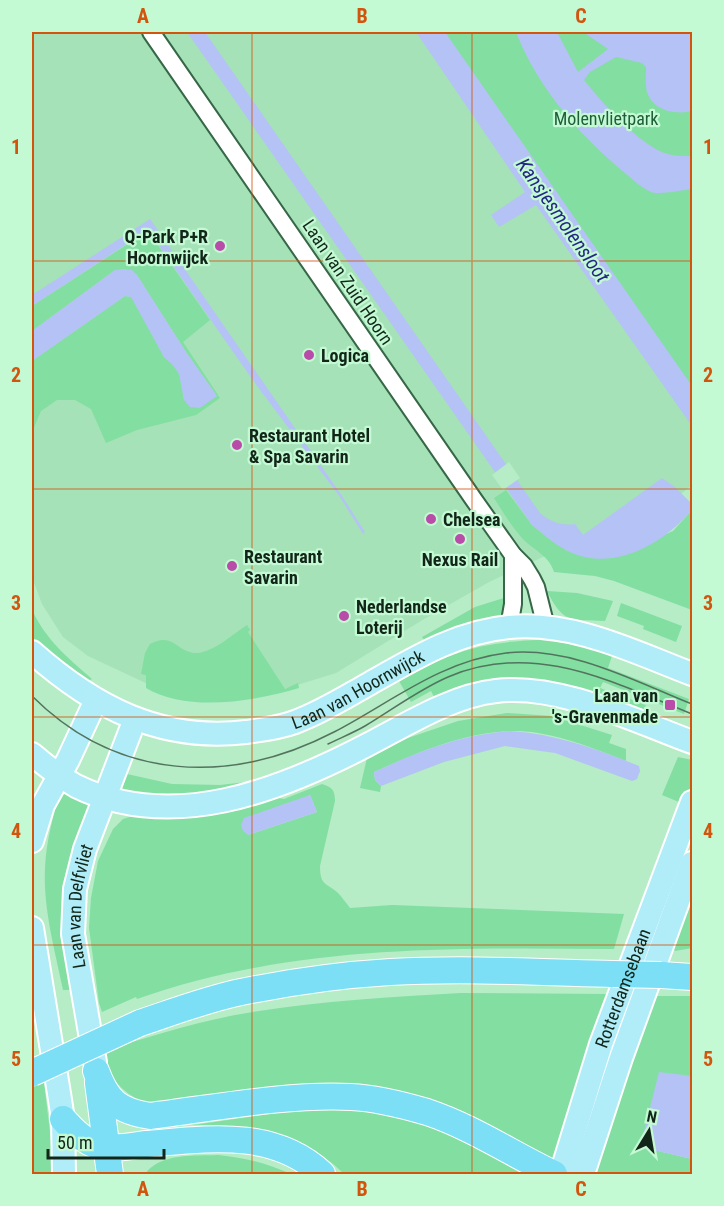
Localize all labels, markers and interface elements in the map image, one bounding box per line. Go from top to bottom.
text: A [137,4,149,28]
text: B [356,4,368,28]
text: C [575,4,587,28]
park label: Molenvlietpark [554,108,658,129]
text: 1 [11,135,21,159]
text: 1 [703,135,713,159]
water label: Kansjesmolensloot [511,153,615,287]
street label: Laan van Zuid Hoorn [298,215,398,349]
place label: Q-Park P+R Hoornwijck [125,226,208,268]
marker: Q-Park P+R Hoornwijck [213,239,227,253]
place label: Logica [321,345,369,366]
marker: Logica [302,348,316,362]
text: 2 [11,363,21,387]
text: 2 [703,363,713,387]
place label: Restaurant Hotel & Spa Savarin [249,425,370,467]
marker: Restaurant Hotel & Spa Savarin [230,438,244,452]
place label: Chelsea [443,509,501,530]
marker: Chelsea [424,512,438,526]
marker: Nexus Rail [453,532,467,546]
place label: Restaurant Savarin [244,546,323,588]
place label: Nexus Rail [422,549,498,570]
marker: Restaurant Savarin [225,559,239,573]
text: 3 [11,591,21,615]
text: 3 [703,591,713,615]
place label: Nederlandse Loterij [356,596,447,638]
marker: Nederlandse Loterij [337,609,351,623]
street label: Laan van Hoornwijck [289,645,427,733]
place label: Laan van 's-Gravenmade [552,685,658,727]
marker: Laan van 's-Gravenmade [663,698,677,712]
text: 4 [11,819,21,843]
text: 4 [703,819,713,843]
street label: Laan van Delfvliet [62,841,97,970]
street label: Rotterdamsebaan [590,925,654,1050]
text: 5 [11,1047,21,1071]
text: 5 [703,1047,713,1071]
north arrow [619,1101,679,1161]
text: N [645,1107,658,1127]
scale bar [48,1122,164,1160]
text: 50 m [57,1132,92,1153]
text: A [137,1177,149,1201]
text: B [356,1177,368,1201]
text: C [575,1177,587,1201]

